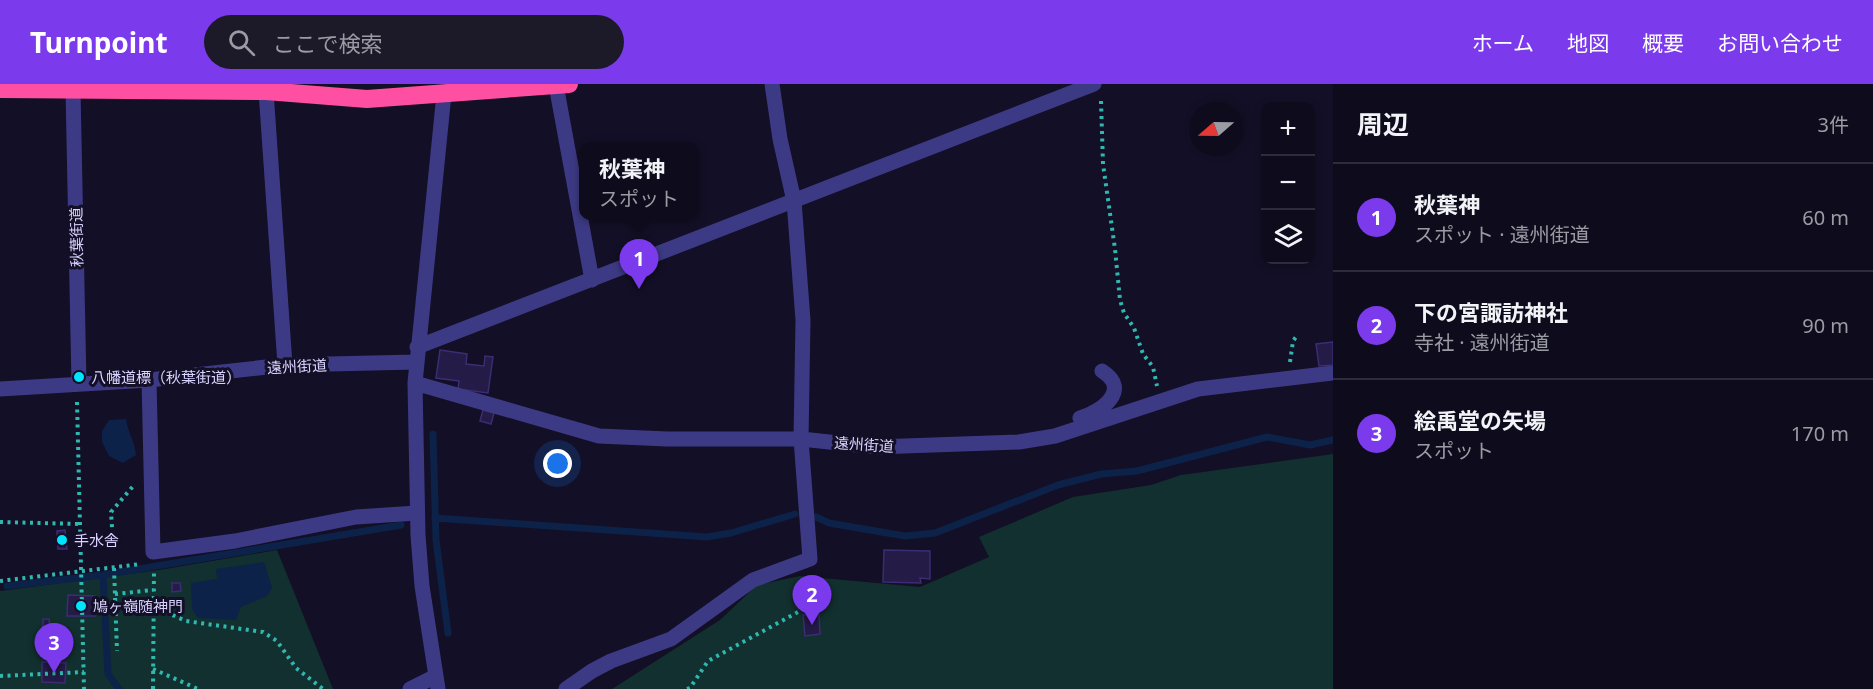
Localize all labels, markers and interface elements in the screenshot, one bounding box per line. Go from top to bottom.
search box [204,15,624,69]
text: Turnpoint [30,23,168,61]
icon: search [225,26,258,59]
text: ここで検索 [273,28,383,58]
text: ホーム [1472,29,1534,57]
text: 地図 [1567,29,1609,57]
text: 概要 [1642,29,1684,57]
text: お問い合わせ [1717,29,1843,57]
north arrow [1189,102,1243,156]
map controls [1261,102,1315,264]
button: + [1261,102,1315,156]
text: 周辺 [1357,106,1409,142]
text: 3件 [1818,111,1849,138]
popup [579,142,699,220]
text: 秋葉神 [599,153,665,183]
button: − [1261,156,1315,210]
text: スポット [599,185,679,212]
text: 秋葉神 [1414,189,1480,219]
text: 1 [1371,204,1382,231]
text: 60 m [1802,204,1849,231]
street label: 秋葉街道 [65,207,87,267]
button: layers [1261,210,1315,264]
text: スポット · 遠州街道 [1414,221,1590,248]
pin: 1 [620,240,658,289]
text: 下の宮諏訪神社 [1414,297,1568,327]
text: 2 [1371,312,1382,339]
text: 90 m [1802,312,1849,339]
text: 寺社 · 遠州街道 [1414,329,1550,356]
street label: 遠州街道 [267,354,327,378]
place label: 八幡道標（秋葉街道） [91,367,241,387]
marker: 八幡道標（秋葉街道） [72,370,86,384]
text: 絵禹堂の矢場 [1414,405,1546,435]
text: 3 [1371,420,1382,447]
text: 170 m [1791,420,1849,447]
street label: 遠州街道 [833,432,895,456]
text: スポット [1414,437,1494,464]
your location [543,449,572,478]
place label: 手水舎 [74,530,119,550]
marker: 手水舎 [55,533,69,547]
pin: 2 [792,576,832,625]
place label: 鳩ヶ嶺随神門 [93,596,183,616]
marker: 鳩ヶ嶺随神門 [74,599,88,613]
pin: 3 [34,624,74,673]

